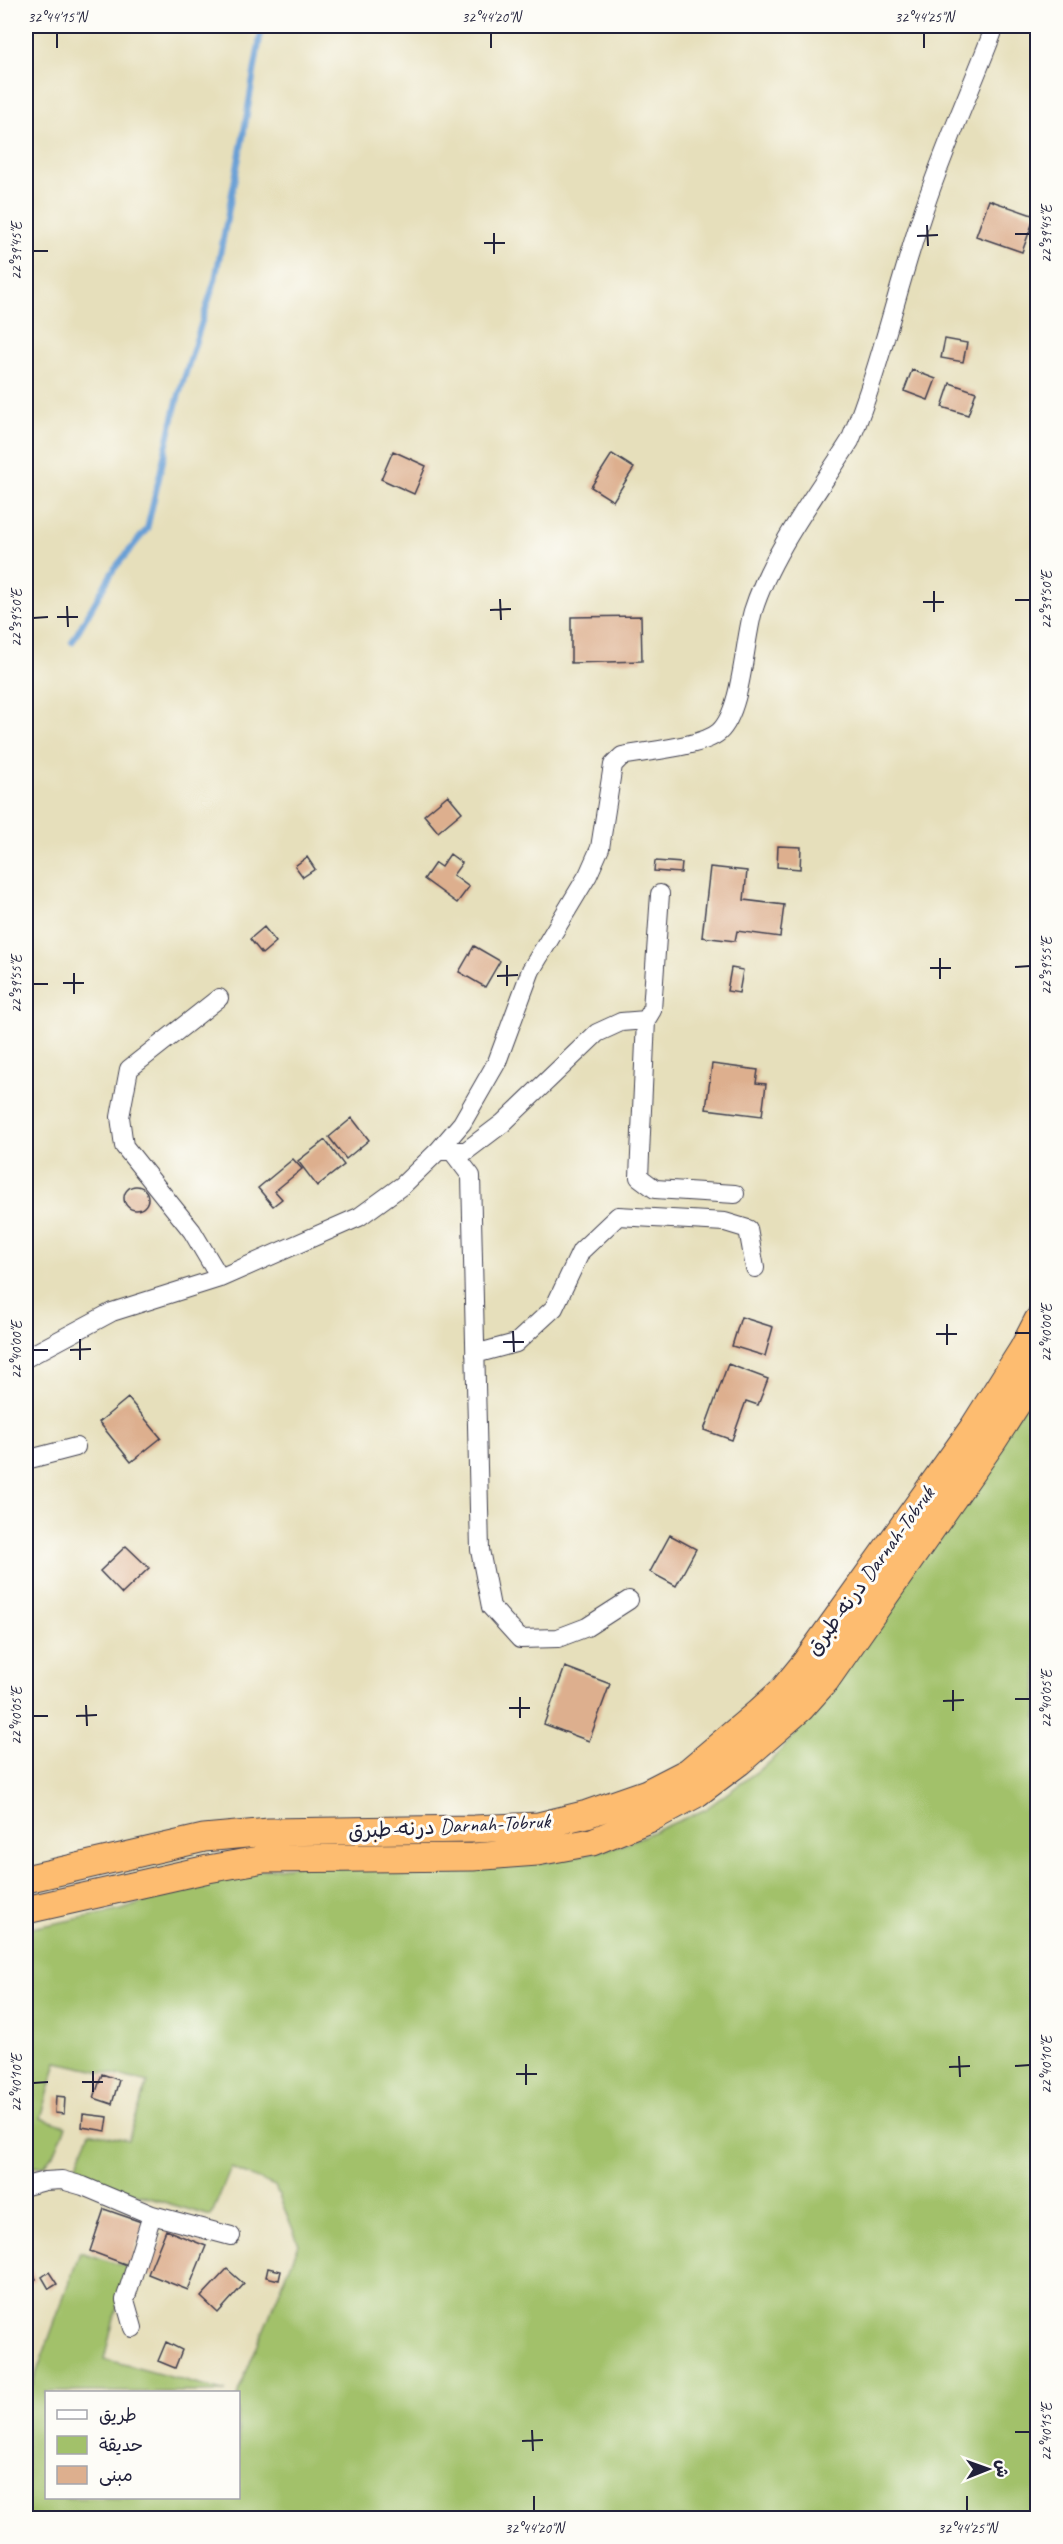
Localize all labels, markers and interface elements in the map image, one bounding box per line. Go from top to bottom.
text: 32°44'15"N [27,8,90,27]
text: 32°44'20"N [461,8,524,27]
text: 32°44'25"N [894,8,957,27]
text: 22°39'45"E [1037,203,1056,263]
text: 22°39'45"E [7,220,26,280]
text: 22°39'50"E [1037,569,1056,629]
text: 22°39'50"E [7,587,26,647]
text: 22°39'55"E [1037,935,1056,995]
text: 22°39'55"E [7,953,26,1013]
text: 22°40'00"E [1037,1302,1056,1362]
text: 22°40'00"E [7,1319,26,1379]
street label: درنه-طبرق Darnah-Tobruk [800,1480,941,1660]
text: 22°40'05"E [1037,1668,1056,1728]
text: 22°40'05"E [7,1685,26,1745]
street label: درنه-طبرق Darnah-Tobruk [347,1808,552,1844]
text: 22°40'10"E [1037,2034,1056,2094]
text: 22°40'10"E [7,2052,26,2112]
legend [45,2391,240,2499]
text: 22°40'15"E [1037,2401,1056,2461]
text: طريق [99,2404,137,2426]
text: حديقة [99,2434,143,2456]
north arrow [958,2439,1018,2499]
text: ش [992,2460,1012,2478]
text: مبنى [99,2464,133,2486]
text: 32°44'20"N [504,2519,567,2538]
text: 32°44'25"N [937,2519,1000,2538]

